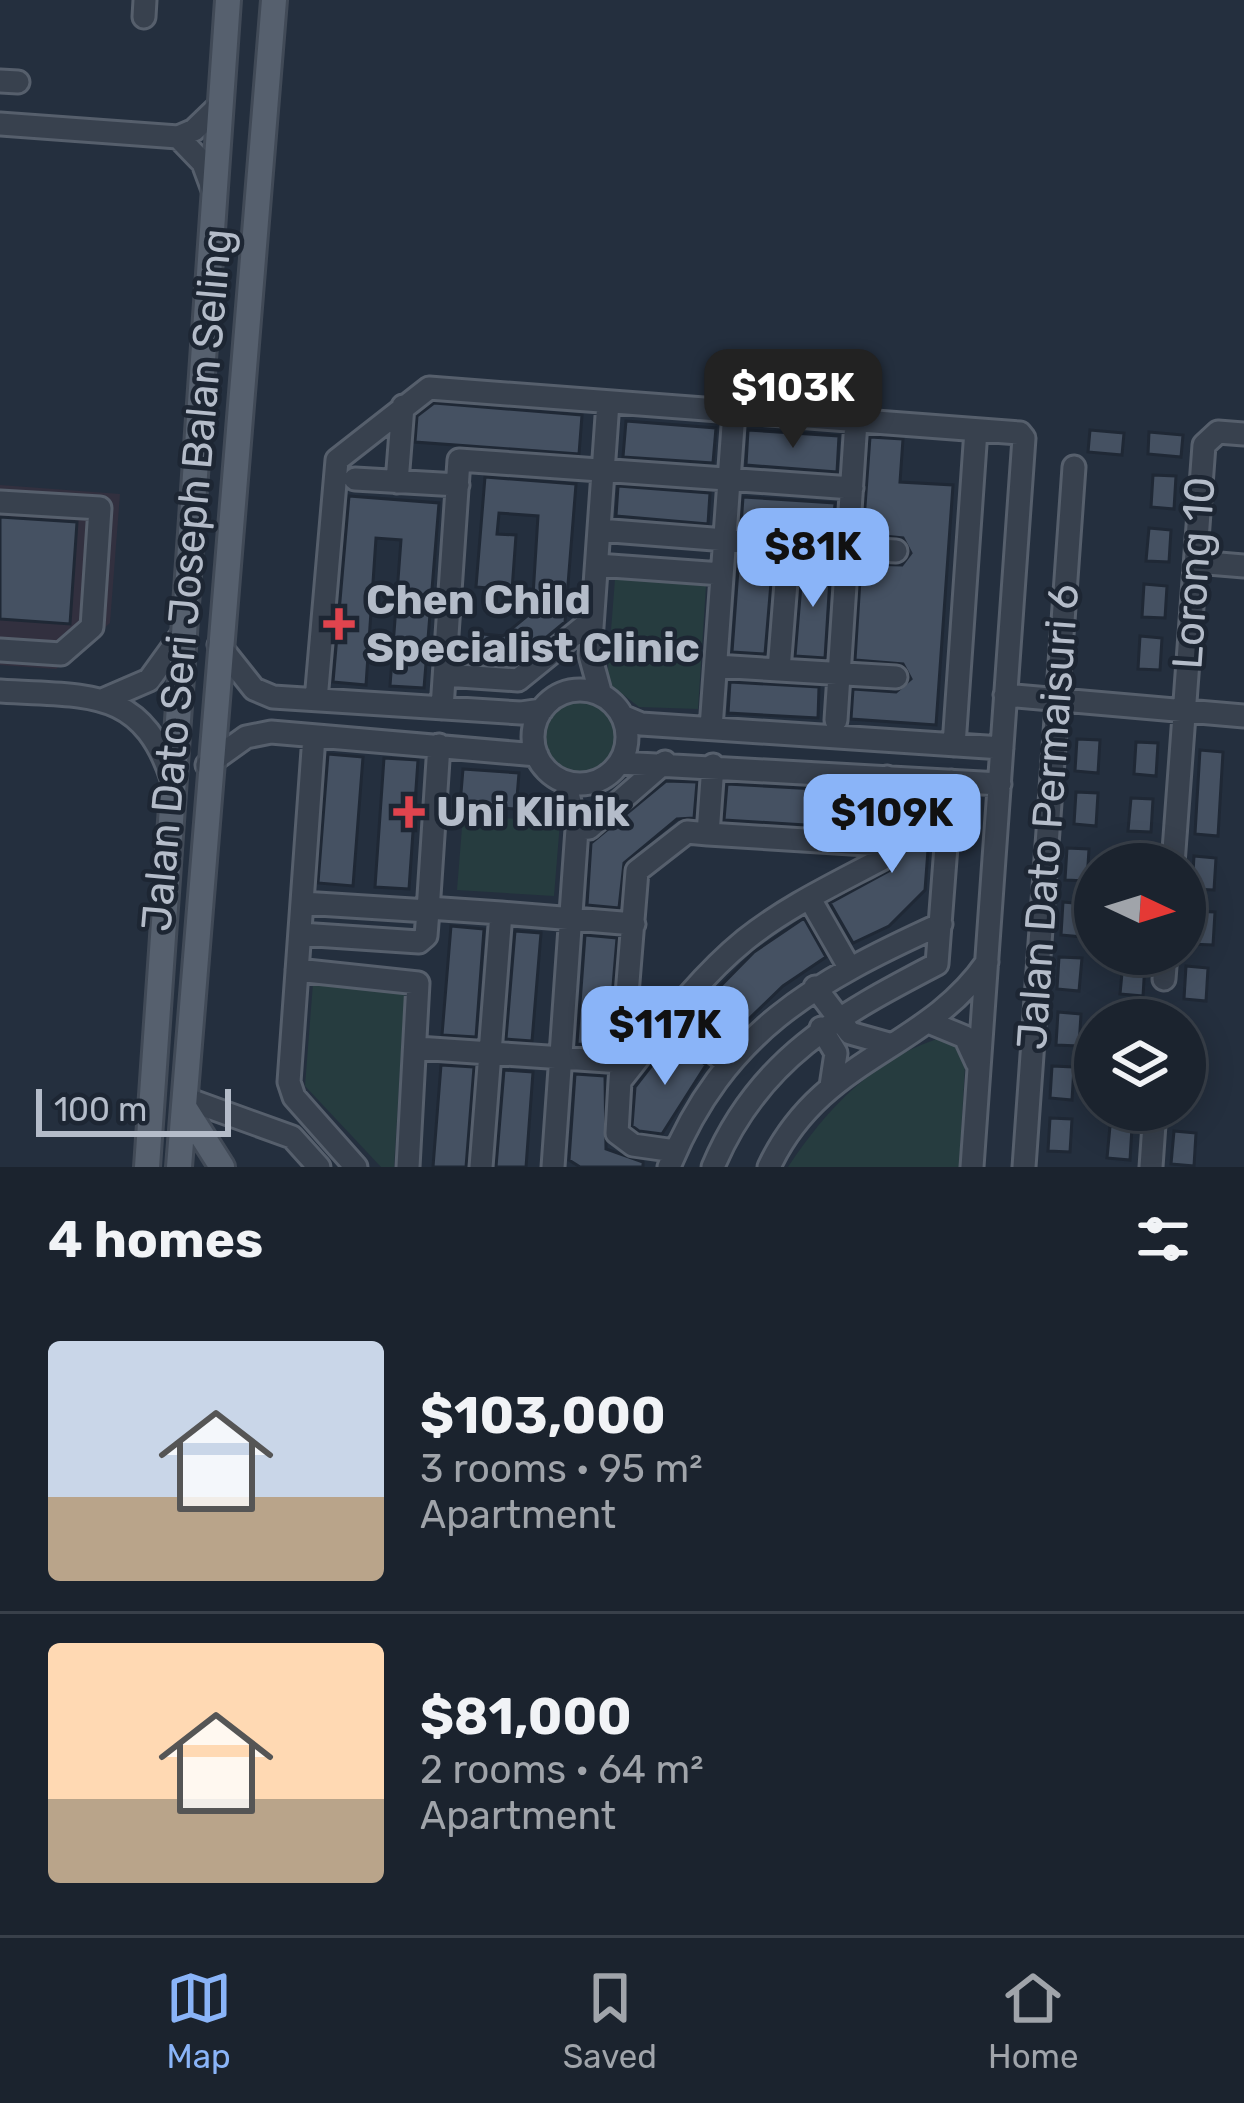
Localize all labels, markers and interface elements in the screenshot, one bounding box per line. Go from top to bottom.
street label: Jalan Dato Seri Joseph Balan Seling [131,227,243,933]
pin: $103K [709,349,877,451]
text: $103K [731,365,855,411]
street label: Lorong 10 [1162,475,1226,671]
pin: $81K [742,508,884,610]
text: $81K [764,524,862,570]
place label: Chen Child Specialist Clinic [366,575,700,673]
street label: Jalan Dato Permaisuri 6 [1007,582,1089,1052]
marker: Chen Child Specialist Clinic [323,608,355,640]
pin: $109K [808,774,976,876]
place label: Uni Klinik [436,787,630,837]
text: $109K [831,790,953,836]
marker: Uni Klinik [393,796,425,828]
north arrow [1074,843,1206,975]
map controls [1074,843,1206,1131]
pin: $117K [581,986,749,1088]
button: layers [1074,999,1206,1131]
text: $117K [608,1002,722,1048]
scale bar [36,1083,231,1136]
text: 100 m [54,1090,147,1129]
icon: filters [1130,1206,1196,1272]
text: 4 homes [48,1209,263,1270]
text: $103,000 [420,1385,666,1446]
icon: home [144,1389,288,1533]
text: 3 rooms · 95 m² [420,1446,703,1492]
text: Apartment [420,1492,616,1538]
text: $81,000 [420,1686,632,1747]
icon: home [144,1691,288,1835]
text: 2 rooms · 64 m² [420,1747,703,1793]
text: Apartment [420,1793,616,1839]
tab: Map [166,1965,232,2076]
tab: Saved [563,1965,657,2076]
tab: Home [988,1965,1078,2076]

